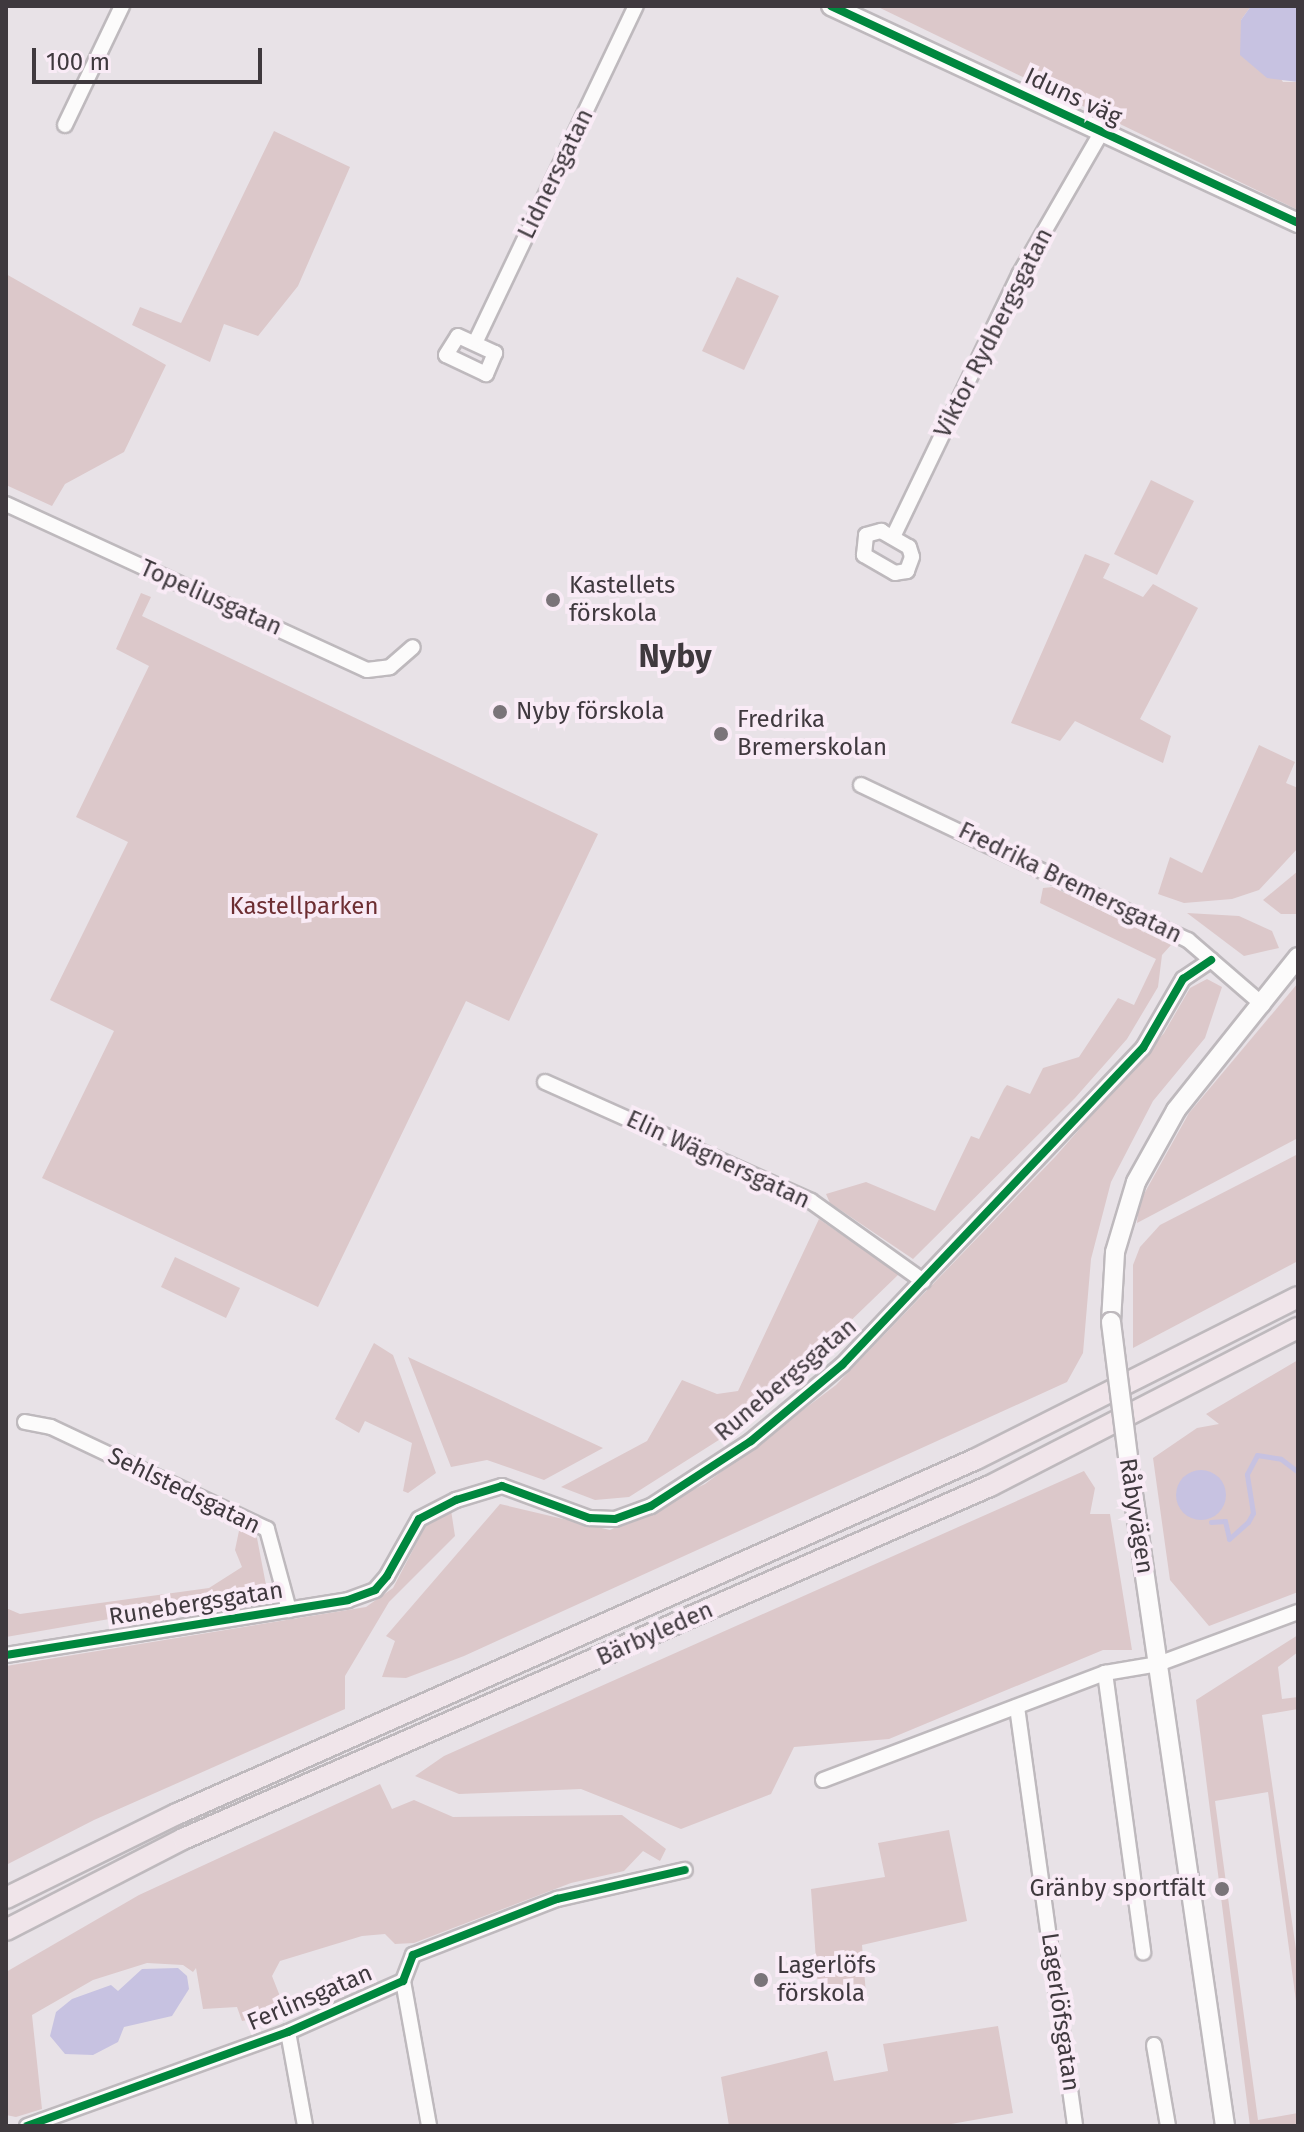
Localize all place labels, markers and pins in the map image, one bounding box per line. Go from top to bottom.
place label: Kastellets förskola [569,572,675,628]
marker: Kastellets förskola [544,591,562,609]
place label: Nyby förskola [516,698,665,726]
marker: Nyby förskola [491,703,509,721]
place label: Fredrika Bremerskolan [737,706,887,762]
marker: Fredrika Bremerskolan [712,725,730,743]
place label: Gränby sportfält [1030,1875,1206,1903]
marker: Gränby sportfält [1213,1880,1231,1898]
place label: Lagerlöfs förskola [777,1952,876,2008]
marker: Lagerlöfs förskola [752,1971,770,1989]

